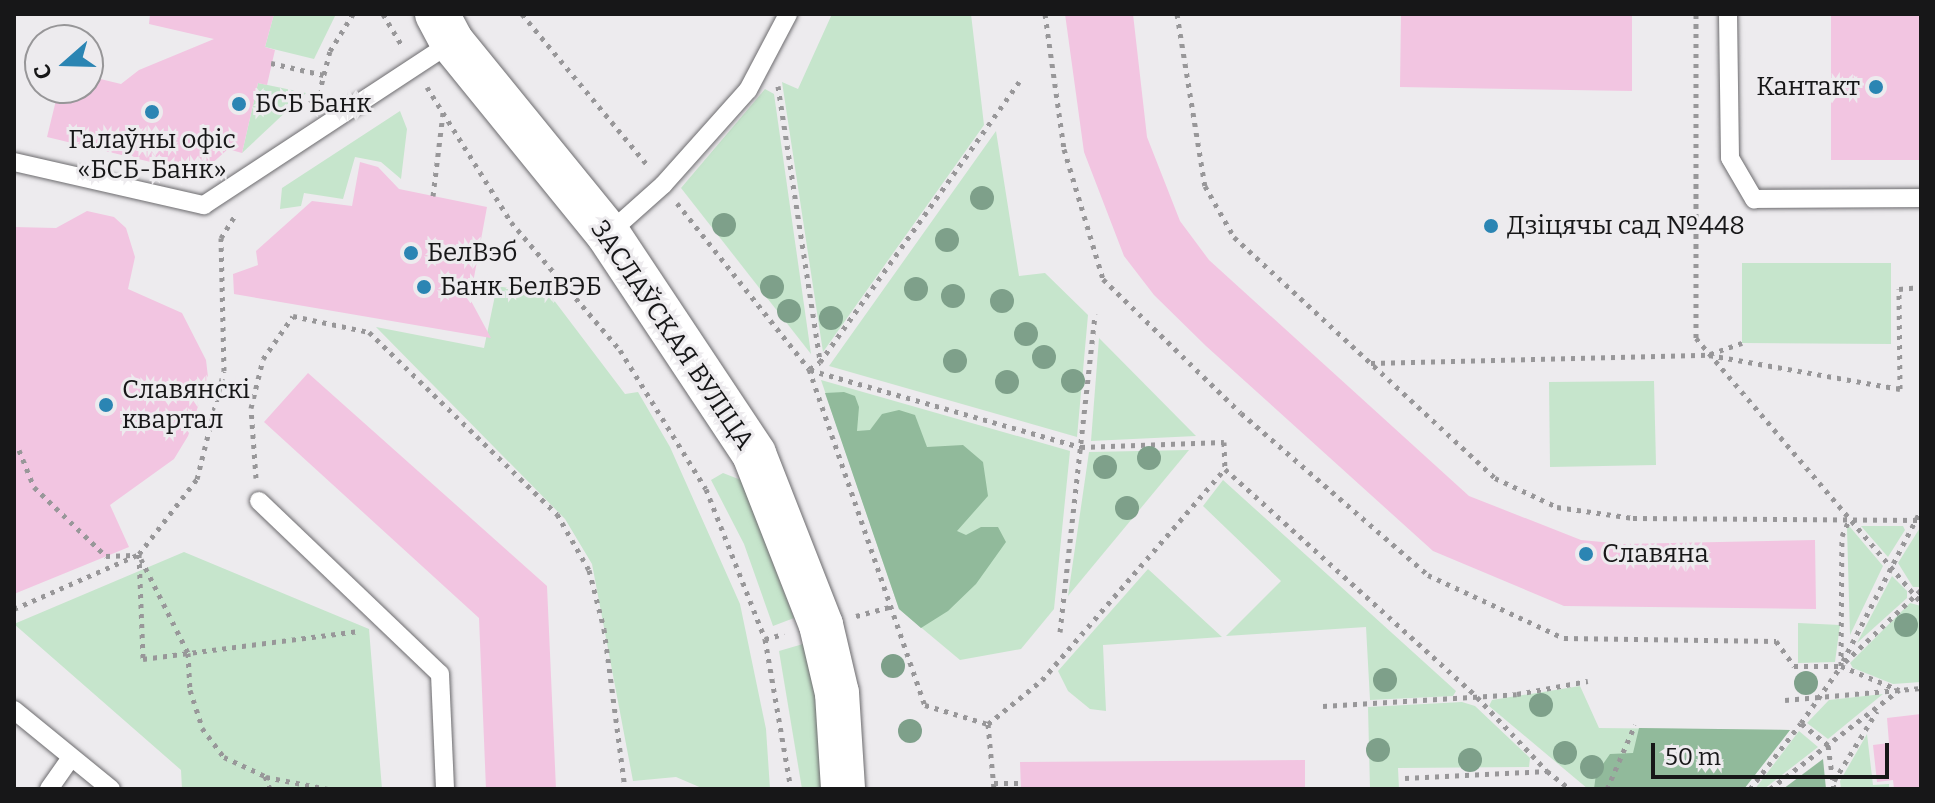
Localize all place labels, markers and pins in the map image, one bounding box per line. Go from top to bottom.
place label: Кантакт [1756,71,1860,103]
marker: Кантакт [1867,78,1885,96]
place label: БСБ Банк [255,88,371,120]
marker: БСБ Банк [230,95,248,113]
marker: Галаўны офіс «БСБ-Банк» [143,103,161,121]
place label: Галаўны офіс «БСБ-Банк» [68,124,236,186]
place label: Дзіцячы сад №448 [1507,210,1745,242]
marker: Дзіцячы сад №448 [1482,217,1500,235]
place label: БелВэб [427,237,517,269]
marker: БелВэб [402,244,420,262]
place label: Банк БелВЭБ [440,271,602,303]
marker: Банк БелВЭБ [415,278,433,296]
place label: Славянскі квартал [122,374,250,436]
marker: Славянскі квартал [97,396,115,414]
place label: Славяна [1602,538,1709,570]
marker: Славяна [1577,545,1595,563]

